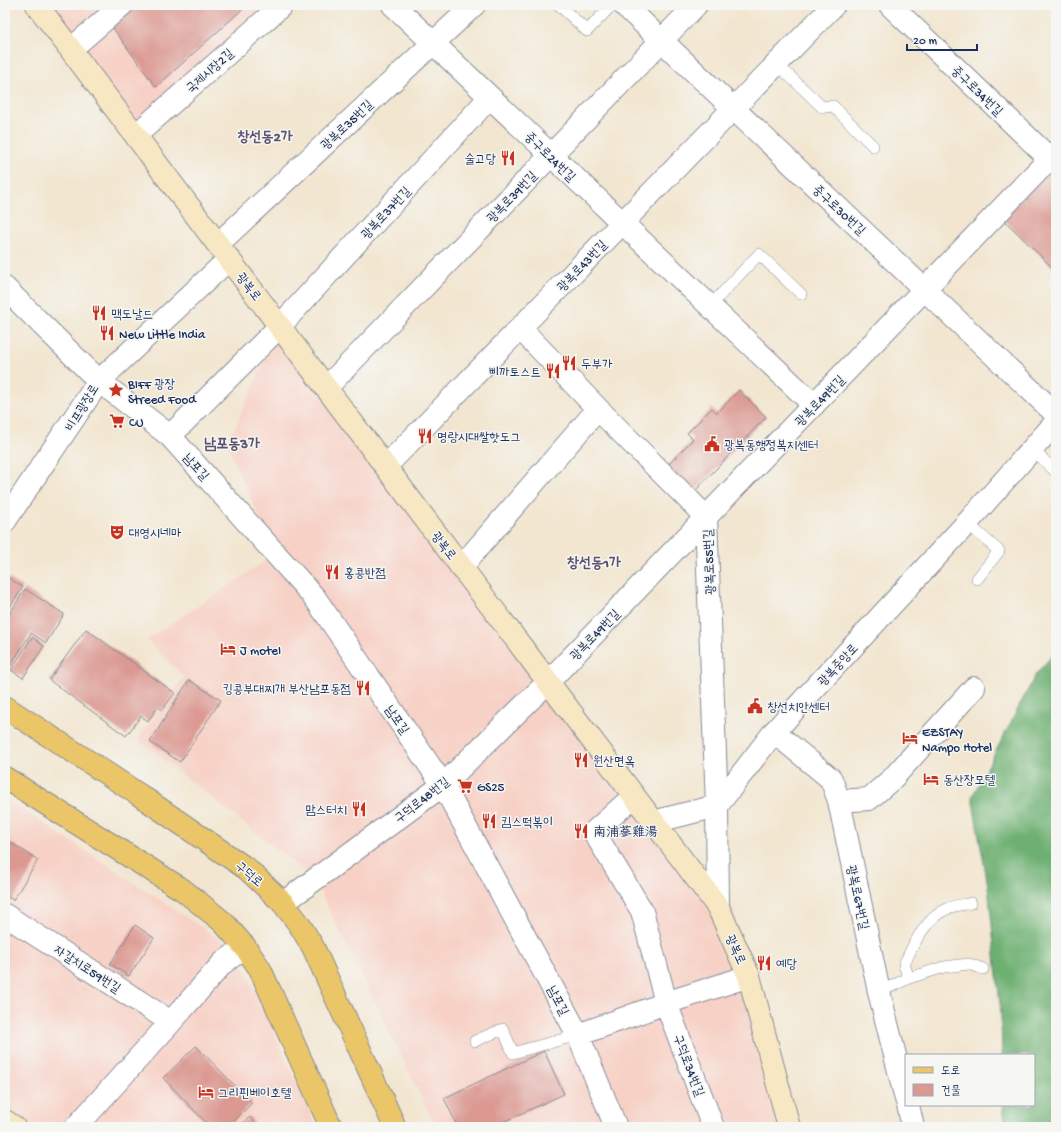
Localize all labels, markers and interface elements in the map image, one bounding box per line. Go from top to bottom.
scale bar [907,26,977,52]
text: 20 m [913,35,938,49]
street label: 국제시장2길 [184,47,237,97]
street label: 중구로34번길 [948,64,1005,120]
street label: 광복로35번길 [318,98,377,154]
district label: 창선동2가 [237,129,294,147]
street label: 중구로24번길 [521,130,578,186]
restaurant icon: 술고당 [499,149,517,167]
place label: 술고당 [465,152,497,168]
street label: 광복로39번길 [485,169,541,227]
street label: 중구로30번길 [809,183,868,239]
street label: 광복로37번길 [359,185,415,243]
street label: 광복로43번길 [555,238,611,295]
street label: 광복로 [233,270,263,305]
restaurant icon: 맥도날드 [90,304,108,322]
place label: 맥도날드 [111,308,153,323]
restaurant icon: New Little India [98,324,116,342]
place label: New Little India [119,328,206,343]
restaurant icon: 두부가 [560,354,578,372]
place label: 두부가 [581,358,613,373]
restaurant icon: 삐까토스트 [544,362,562,380]
place label: 삐까토스트 [489,366,541,381]
street label: 광복로49번길 [793,373,849,430]
place label: BIFF 광장 Streed Food [127,378,197,408]
place icon: BIFF 광장 Streed Food [107,381,125,399]
street label: 비프광장로 [63,382,103,435]
supermarket icon: CU [108,412,126,430]
place label: CU [129,416,144,431]
restaurant icon: 명랑시대쌀핫도그 [416,427,434,445]
place label: 명랑시대쌀핫도그 [437,431,521,446]
public building icon: 광복동행정복지센터 [703,435,721,453]
district label: 남포동3가 [204,436,261,454]
place label: 광복동행정복지센터 [724,439,818,454]
street label: 남포길 [179,451,211,484]
theatre icon: 대영시네마 [108,523,126,541]
place label: 대영시네마 [129,527,182,542]
street label: 광복로 [428,529,458,564]
street label: 광복로55번길 [702,529,719,595]
district label: 창선동1가 [567,555,622,573]
restaurant icon: 홍콩반점 [323,563,341,581]
place label: 홍콩반점 [344,566,386,582]
street label: 광복로49번길 [568,607,624,664]
hotel icon: J moteI [219,640,237,658]
street label: 광복중앙로 [816,641,862,690]
place label: J moteI [240,644,281,659]
restaurant icon: 킹콩부대찌개 부산남포동점 [354,679,372,697]
place label: 킹콩부대찌개 부산남포동점 [222,683,351,698]
public building icon: 창선치안센터 [746,697,764,715]
place label: 창선치안센터 [767,701,830,716]
street label: 남포길 [381,703,411,738]
place label: EZSTAY Nampo Hotel [922,726,992,756]
hotel icon: EZSTAY Nampo Hotel [901,729,919,747]
restaurant icon: 원산면옥 [572,751,590,769]
place label: 원산면옥 [593,755,635,770]
hotel icon: 동산장모텔 [922,770,940,788]
place label: 동산장모텔 [943,774,996,789]
street label: 구덕로48번길 [392,775,453,827]
supermarket icon: GS25 [456,777,474,795]
place label: GS25 [477,781,505,796]
restaurant icon: 맘스터치 [350,800,368,818]
place label: 맘스터치 [305,804,347,819]
restaurant icon: 킴스떡볶이 [480,812,498,830]
place label: 킴스떡볶이 [501,816,553,831]
restaurant icon: 南浦蔘雞湯 [572,822,590,840]
place label: 南浦蔘雞湯 [593,825,658,841]
street label: 구덕로 [232,859,265,891]
street label: 광복로67번길 [842,864,871,931]
street label: 광복로 [721,933,748,967]
street label: 자갈치로59번길 [51,943,123,997]
restaurant icon: 예당 [755,954,773,972]
place label: 예당 [776,958,797,973]
street label: 남포길 [543,984,571,1019]
street label: 구덕로34번길 [669,1033,706,1099]
legend [905,1054,1035,1106]
text: 도로 [941,1065,960,1079]
hotel icon: 그리핀베이호텔 [197,1083,215,1101]
text: 건물 [941,1085,961,1099]
place label: 그리핀베이호텔 [218,1087,292,1102]

